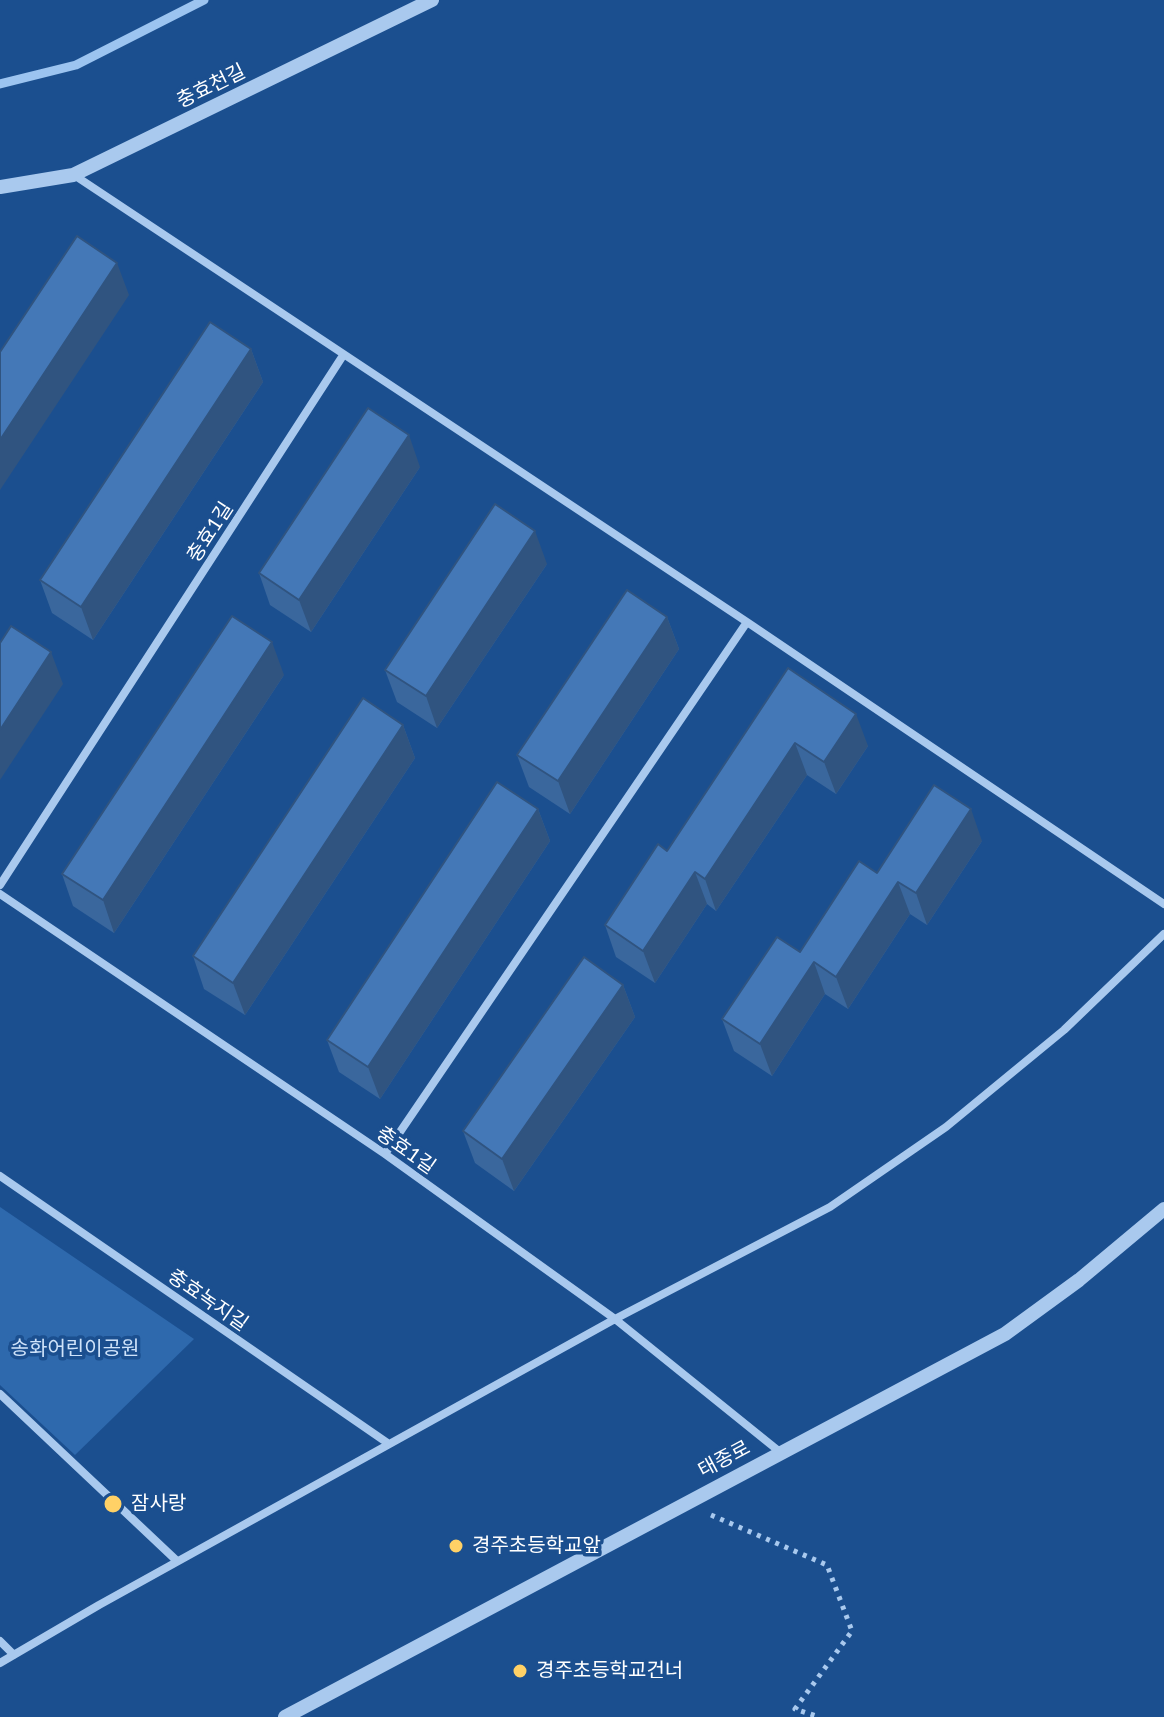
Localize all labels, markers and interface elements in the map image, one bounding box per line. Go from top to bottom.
street label: 충효천길 [173,59,249,113]
street label: 충효1길 [182,497,238,567]
street label: 충효1길 [372,1121,440,1179]
street label: 충효녹지길 [163,1264,253,1336]
park label: 송화어린이공원 [11,1337,139,1361]
street label: 태종로 [694,1435,754,1483]
place label: 잠사랑 [131,1492,186,1516]
marker: 잠사랑 [102,1493,124,1515]
place label: 경주초등학교앞 [472,1534,601,1558]
marker: 경주초등학교앞 [447,1537,465,1555]
place label: 경주초등학교건너 [536,1659,683,1683]
marker: 경주초등학교건너 [511,1662,529,1680]

